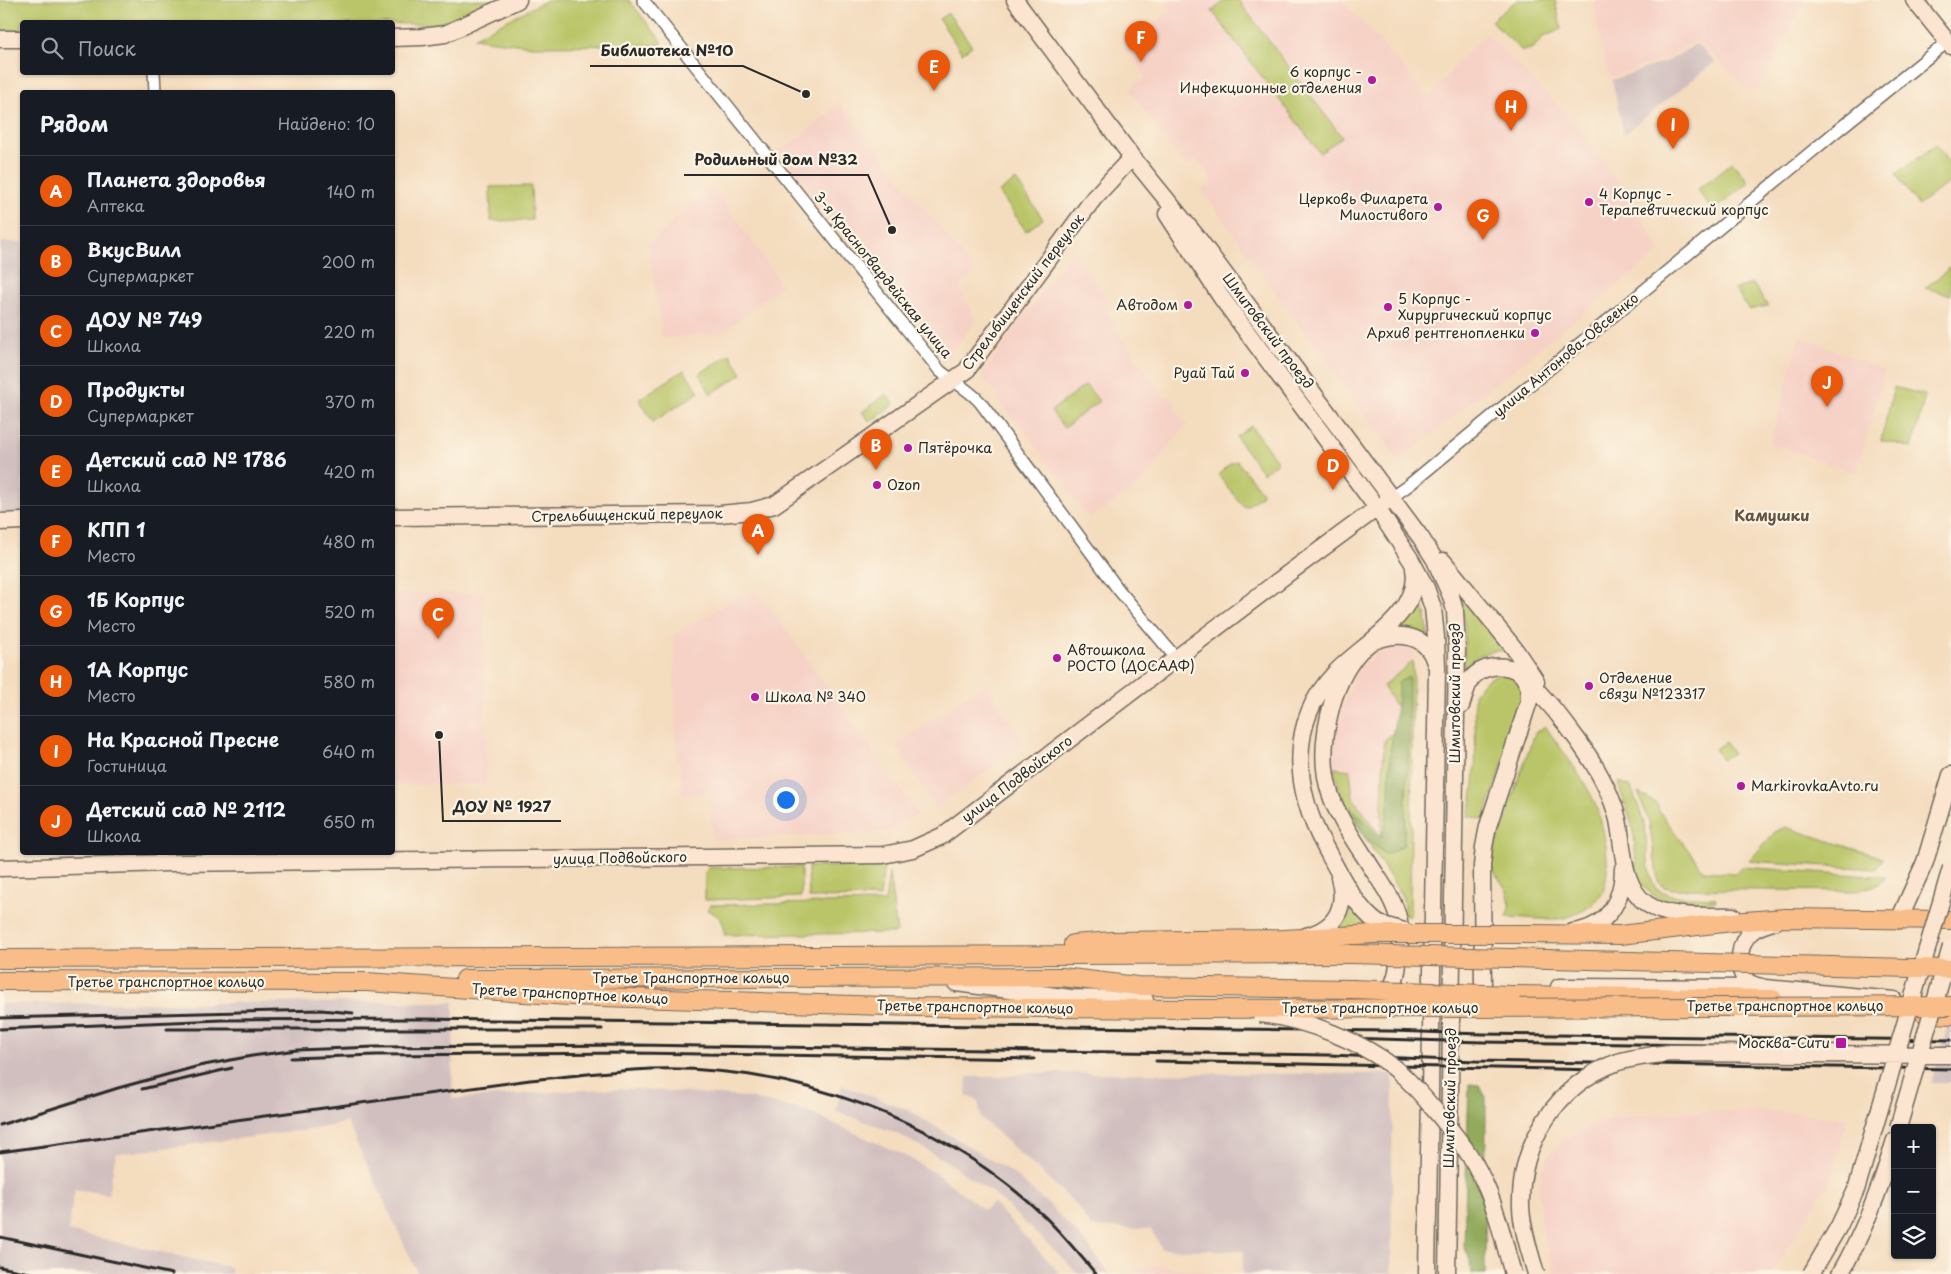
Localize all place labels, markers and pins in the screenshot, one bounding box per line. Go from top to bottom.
pin: F [1125,21,1157,62]
callout: Библиотека №10 [590,36,743,66]
pin: E [918,50,950,91]
place label: 6 корпус - Инфекционные отделения [1180,61,1362,98]
marker: 6 корпус - Инфекционные отделения [1366,74,1378,86]
pin: H [1495,90,1527,131]
pin: I [1657,108,1689,149]
callout: Родильный дом №32 [684,145,868,175]
place label: 4 Корпус - Терапевтический корпус [1599,183,1769,220]
place label: Церковь Филарета Милостивого [1299,188,1428,225]
marker: 4 Корпус - Терапевтический корпус [1583,196,1595,208]
pin: G [1467,199,1499,240]
marker: Церковь Филарета Милостивого [1432,201,1444,213]
place label: 5 Корпус - Хирургический корпус [1398,288,1552,325]
place label: Автодом [1116,294,1178,315]
marker: Автодом [1182,299,1194,311]
marker: 5 Корпус - Хирургический корпус [1382,301,1394,313]
place label: Архив рентгенопленки [1367,322,1525,343]
marker: Архив рентгенопленки [1529,327,1541,339]
place label: Руай Тай [1173,362,1235,383]
pin: J [1811,366,1843,407]
marker: Руай Тай [1239,367,1251,379]
pin: B [860,429,892,470]
place label: Пятёрочка [918,437,992,458]
marker: Пятёрочка [902,442,914,454]
pin: D [1317,449,1349,490]
place label: Ozon [887,474,920,495]
marker: Ozon [871,479,883,491]
pin: A [742,514,774,555]
pin: C [422,598,454,639]
place label: Автошкола РОСТО (ДОСААФ) [1067,639,1195,676]
marker: Автошкола РОСТО (ДОСААФ) [1051,652,1063,664]
place label: Отделение связи №123317 [1599,667,1706,704]
marker: Отделение связи №123317 [1583,680,1595,692]
place label: Школа № 340 [765,686,866,707]
marker: Школа № 340 [749,691,761,703]
place label: MarkirovkaAvto.ru [1751,775,1879,796]
marker: MarkirovkaAvto.ru [1735,780,1747,792]
callout: ДОУ № 1927 [443,791,561,821]
place label: Москва-Сити [1738,1032,1830,1053]
marker: Москва-Сити [1834,1036,1848,1050]

